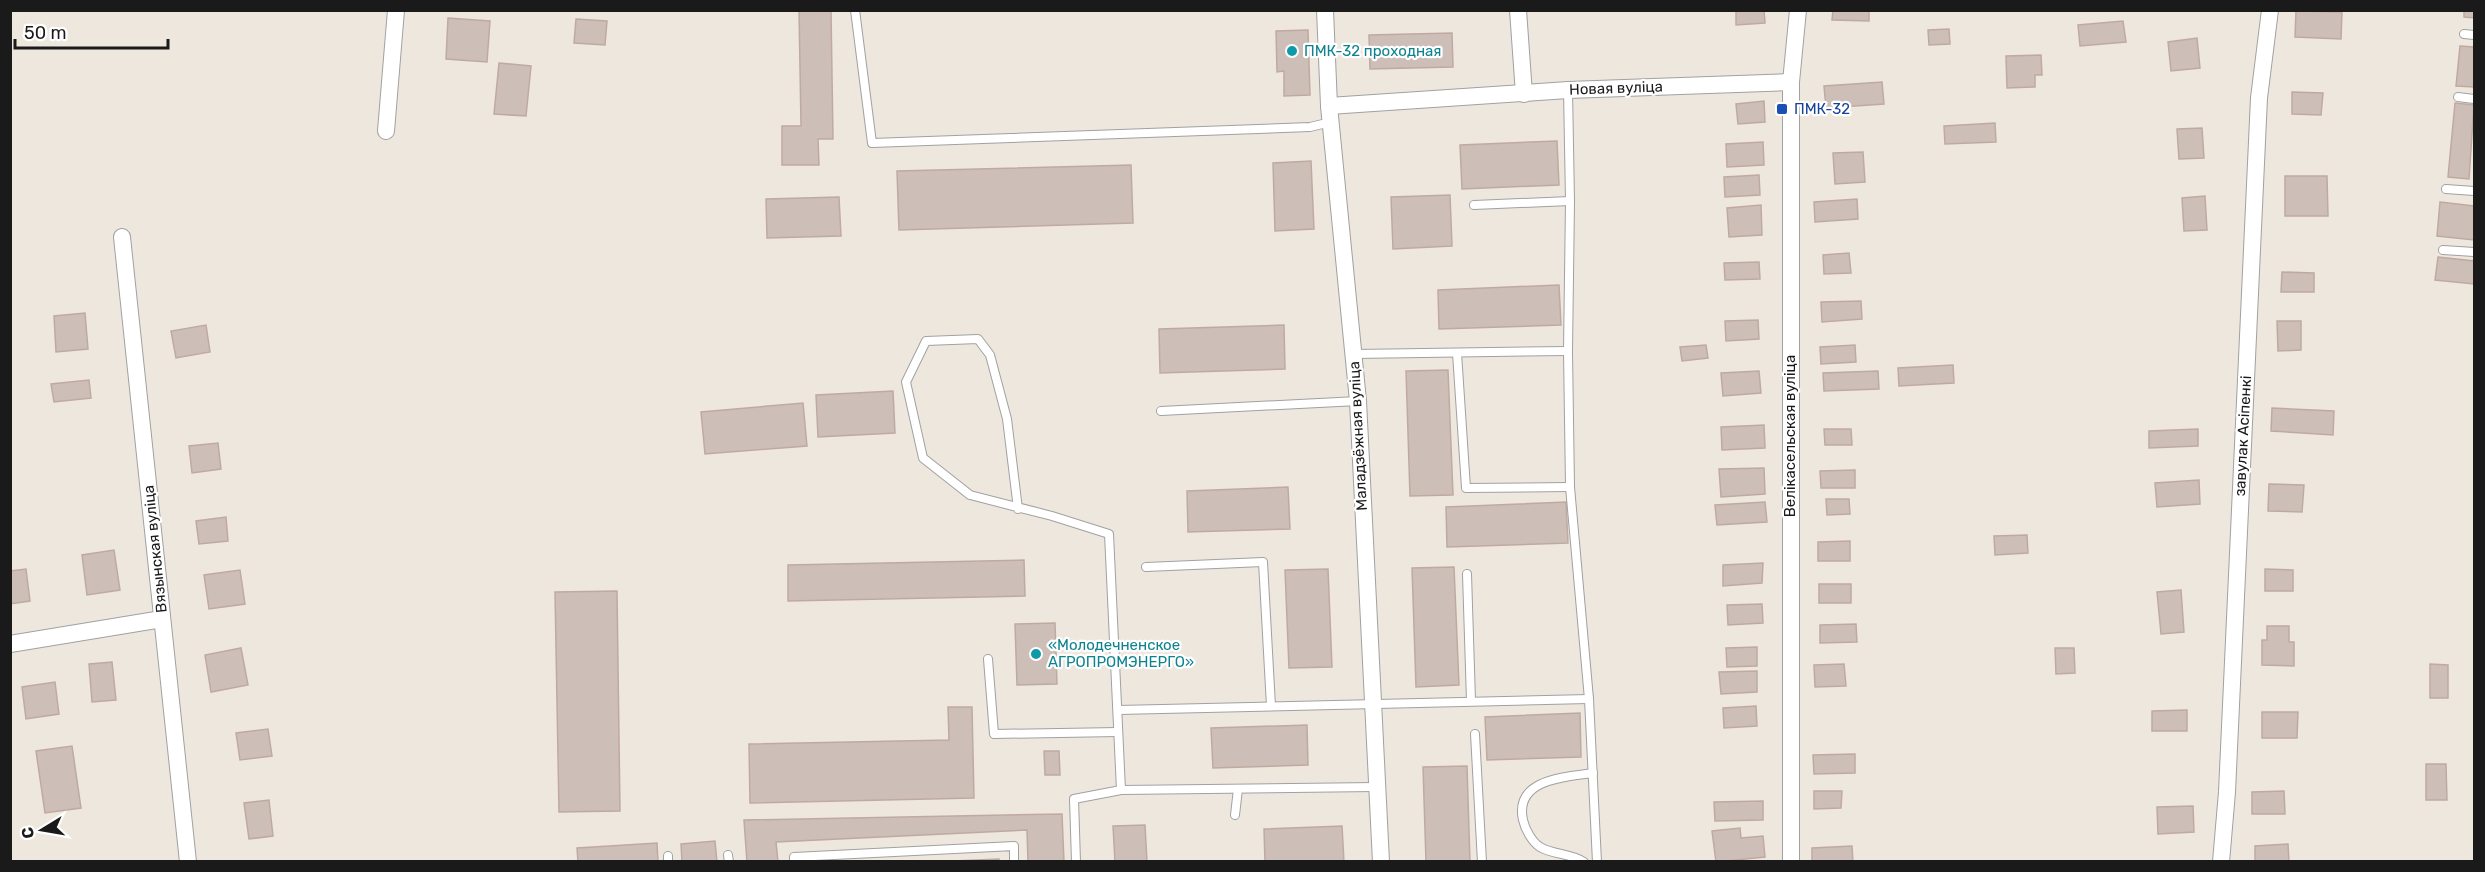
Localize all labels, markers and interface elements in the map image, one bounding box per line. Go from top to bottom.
scale bar [15,12,168,50]
text: 50 m [24,22,67,44]
place label: ПМК-32 проходная [1304,42,1442,60]
marker: ПМК-32 проходная [1285,44,1299,58]
street label: Новая вуліца [1569,77,1663,99]
place label: ПМК-32 [1794,100,1850,118]
marker: ПМК-32 [1775,102,1789,116]
street label: Велікасельская вуліца [1781,355,1799,517]
street label: Маладзёжная вуліца [1345,361,1371,511]
street label: завулак Асіпенкі [2231,375,2255,497]
street label: Вязынская вуліца [139,484,171,614]
place label: «Молодечненское АГРОПРОМЭНЕРГО» [1048,636,1194,671]
marker: «Молодечненское АГРОПРОМЭНЕРГО» [1029,647,1043,661]
north arrow [12,800,72,860]
text: С [17,825,38,840]

